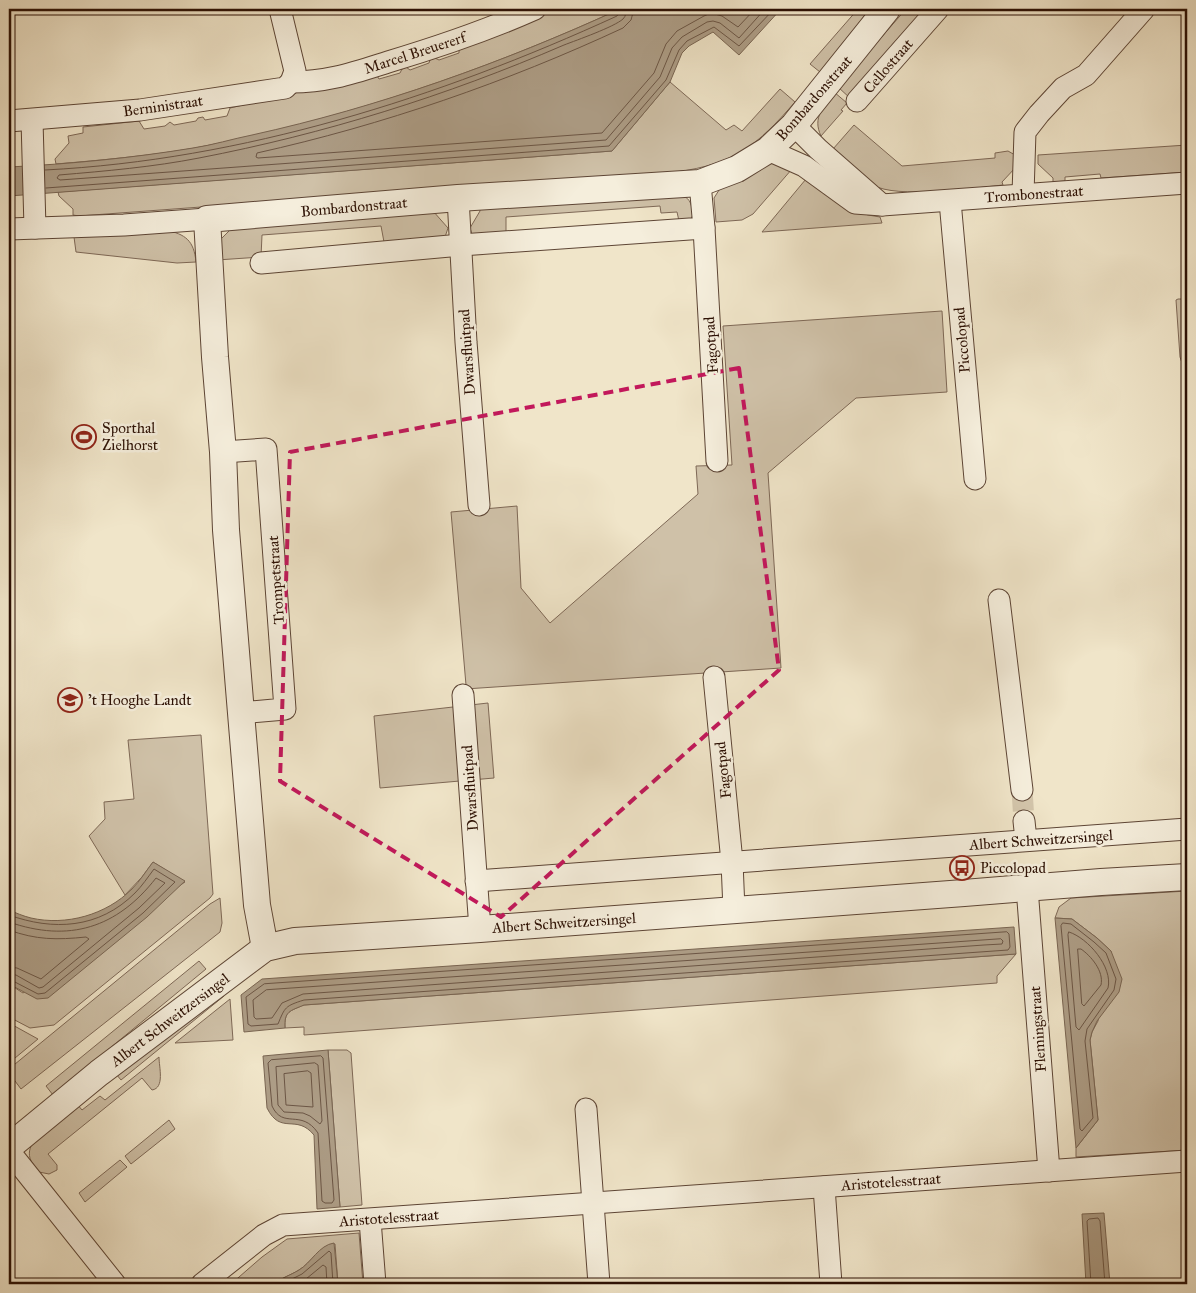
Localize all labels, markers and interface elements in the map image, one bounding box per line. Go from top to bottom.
street label: Marcel Breuererf [362,27,471,78]
street label: Cellostraat [859,34,917,97]
street label: Bombardonstraat [772,51,856,144]
street label: Berninistraat [122,91,205,121]
street label: Trombonestraat [984,182,1085,206]
street label: Bombardonstraat [300,193,409,221]
street label: Piccolopad [950,306,974,374]
street label: Dwarsfluitpad [455,308,479,396]
street label: Fagotpad [700,315,722,374]
place label: Sporthal Zielhorst [102,419,159,454]
sports icon: Sporthal Zielhorst [71,424,97,450]
street label: Trompetstraat [264,534,288,625]
school or university icon: 't Hooghe Landt [57,687,83,713]
place label: 't Hooghe Landt [88,691,192,709]
street label: Fagotpad [711,740,735,799]
street label: Dwarsfluitpad [458,744,482,832]
street label: Albert Schweitzersingel [967,826,1114,854]
bus stop icon: Piccolopad [949,855,975,881]
place label: Piccolopad [980,859,1046,877]
street label: Albert Schweitzersingel [490,909,637,937]
street label: Albert Schweitzersingel [106,969,234,1071]
street label: Flemingstraat [1026,985,1050,1073]
street label: Aristotelesstraat [840,1169,942,1195]
street label: Aristotelesstraat [338,1205,440,1231]

